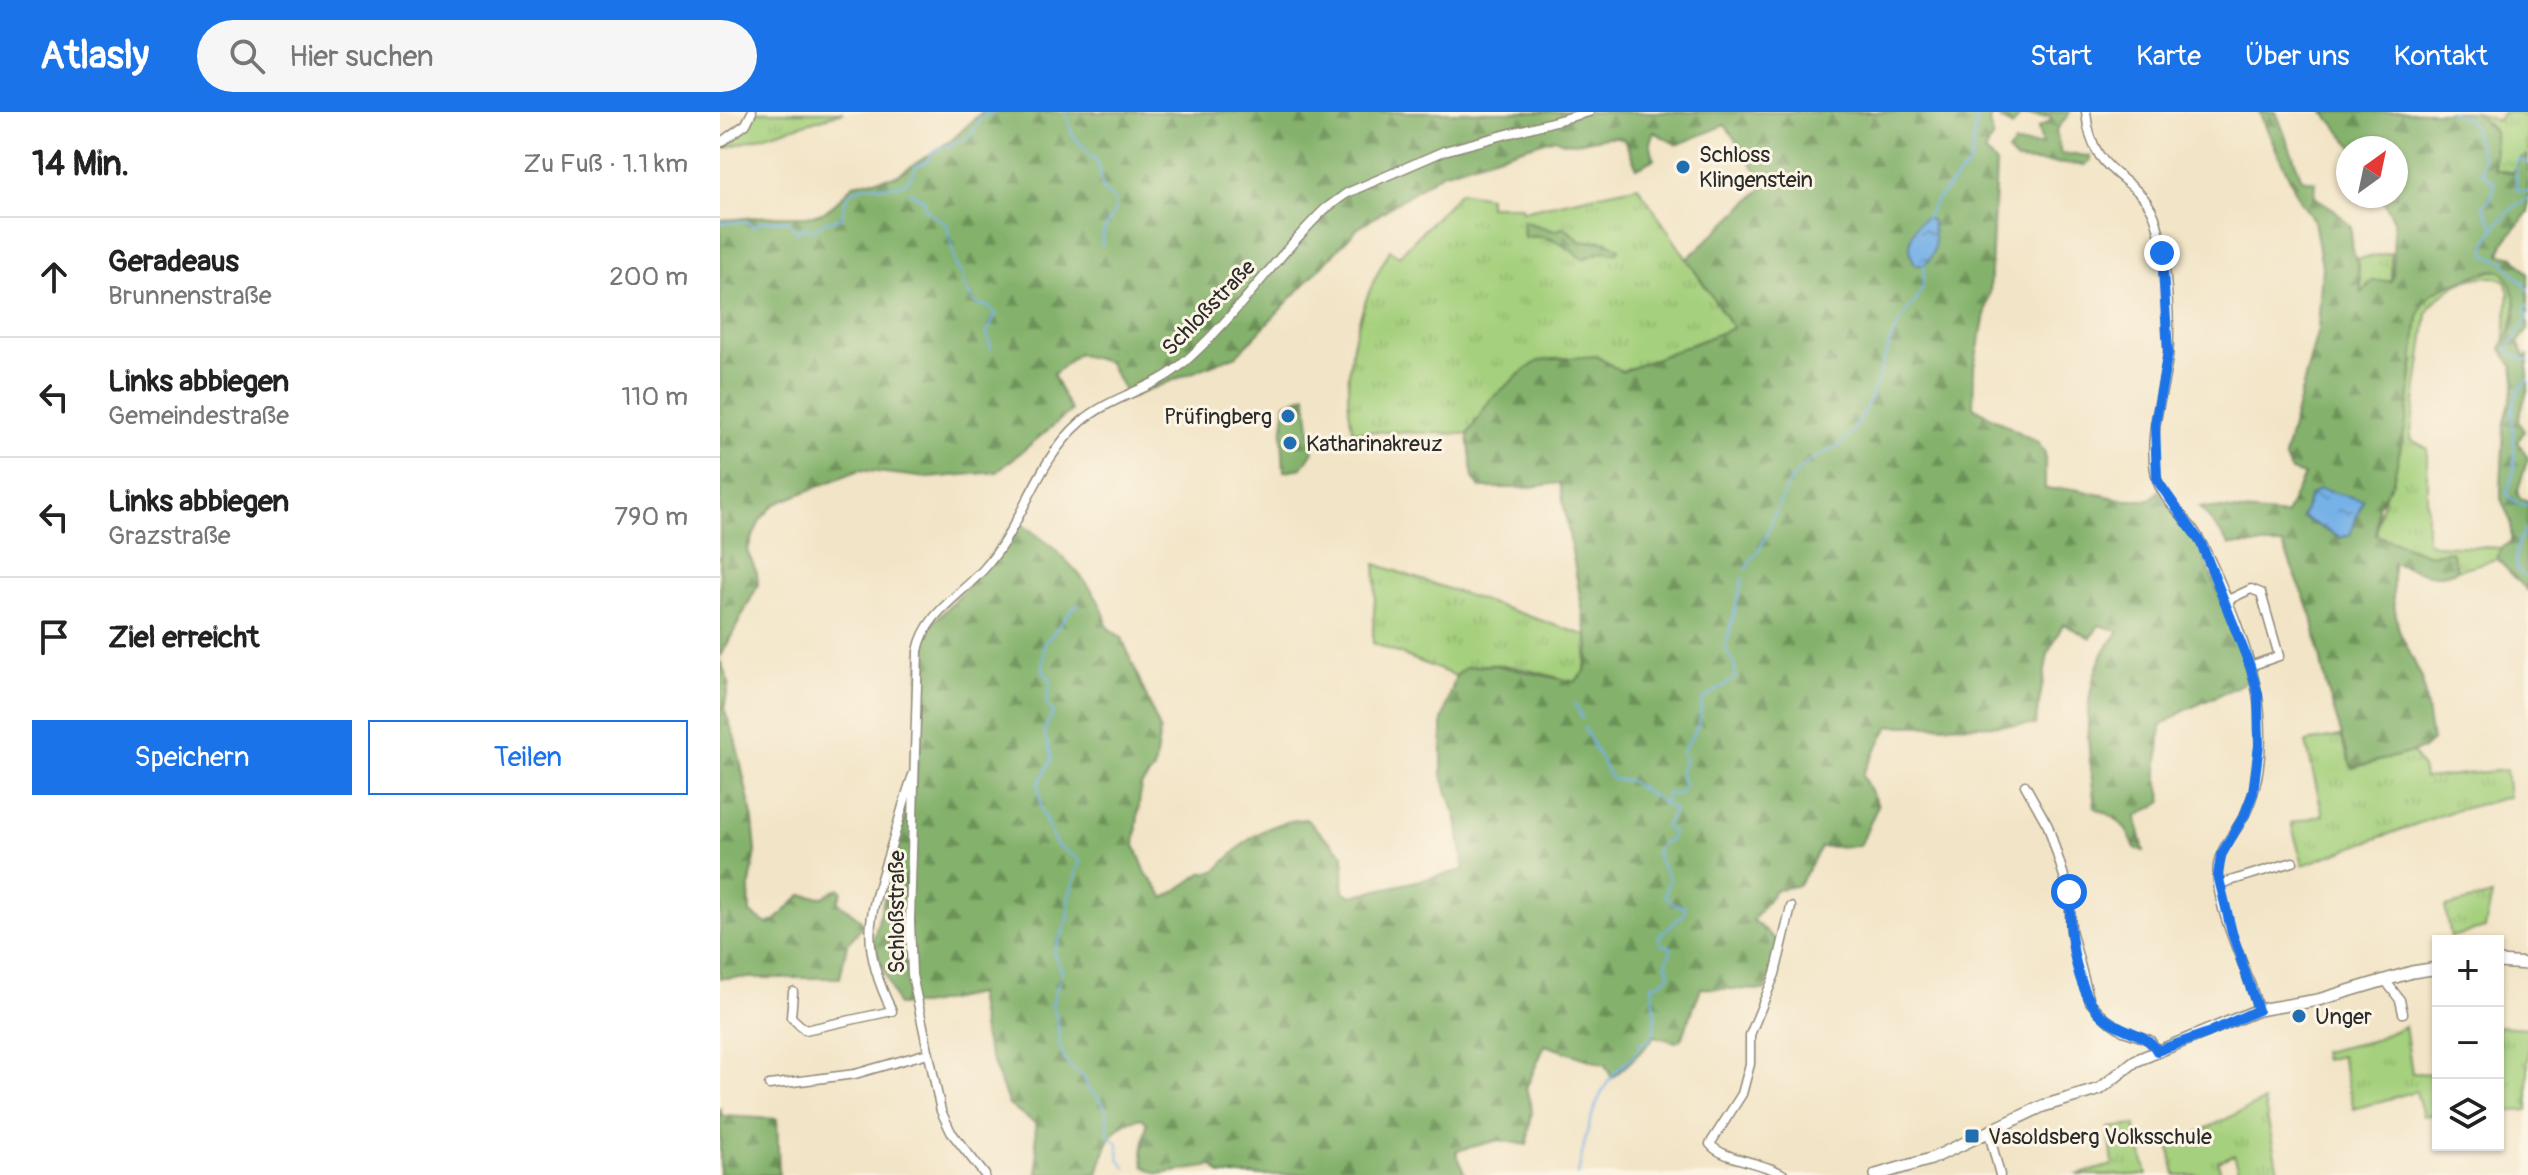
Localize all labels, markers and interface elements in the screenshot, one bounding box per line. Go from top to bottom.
search box [197,20,757,92]
text: Atlasly [40,32,149,80]
icon: search [225,34,269,78]
text: Hier suchen [289,38,434,75]
text: Start [2030,39,2092,74]
text: Karte [2136,39,2201,74]
text: Über uns [2245,39,2350,74]
text: Kontakt [2394,39,2488,74]
north arrow [2336,136,2408,208]
place label: Schloss Klingenstein [1699,141,1813,194]
text: 14 Min. [32,143,129,186]
text: Zu Fuß · 1.1 km [523,148,688,180]
marker: Schloss Klingenstein [1674,158,1692,176]
route end [2144,235,2180,271]
text: Geradeaus [108,243,239,280]
street label: Schloßstraße [1156,254,1262,362]
icon: ahead [32,255,76,299]
text: 200 m [609,261,688,293]
text: Brunnenstraße [108,280,271,312]
text: Links abbiegen [108,363,289,400]
icon: left [32,375,76,419]
text: 110 m [621,381,688,413]
text: Gemeindestraße [108,400,289,432]
place label: Prüfingberg [1164,403,1272,431]
marker: Prüfingberg [1279,407,1297,425]
place label: Katharinakreuz [1306,430,1442,458]
marker: Katharinakreuz [1281,434,1299,452]
text: Links abbiegen [108,483,289,520]
icon: left [32,495,76,539]
text: 790 m [614,501,688,533]
text: Grazstraße [108,520,231,552]
icon: arrive [32,615,76,659]
text: Ziel erreicht [108,619,259,656]
button: Speichern [32,720,352,795]
button: Teilen [368,720,688,795]
street label: Schloßstraße [883,850,911,973]
route start [2051,874,2087,910]
map controls [2432,935,2504,1151]
button: + [2432,935,2504,1007]
place label: Unger [2315,1003,2372,1031]
marker: Unger [2290,1007,2308,1025]
button: − [2432,1007,2504,1079]
button: layers [2432,1079,2504,1151]
place label: Vasoldsberg Volksschule [1988,1123,2212,1151]
marker: Vasoldsberg Volksschule [1963,1127,1981,1145]

